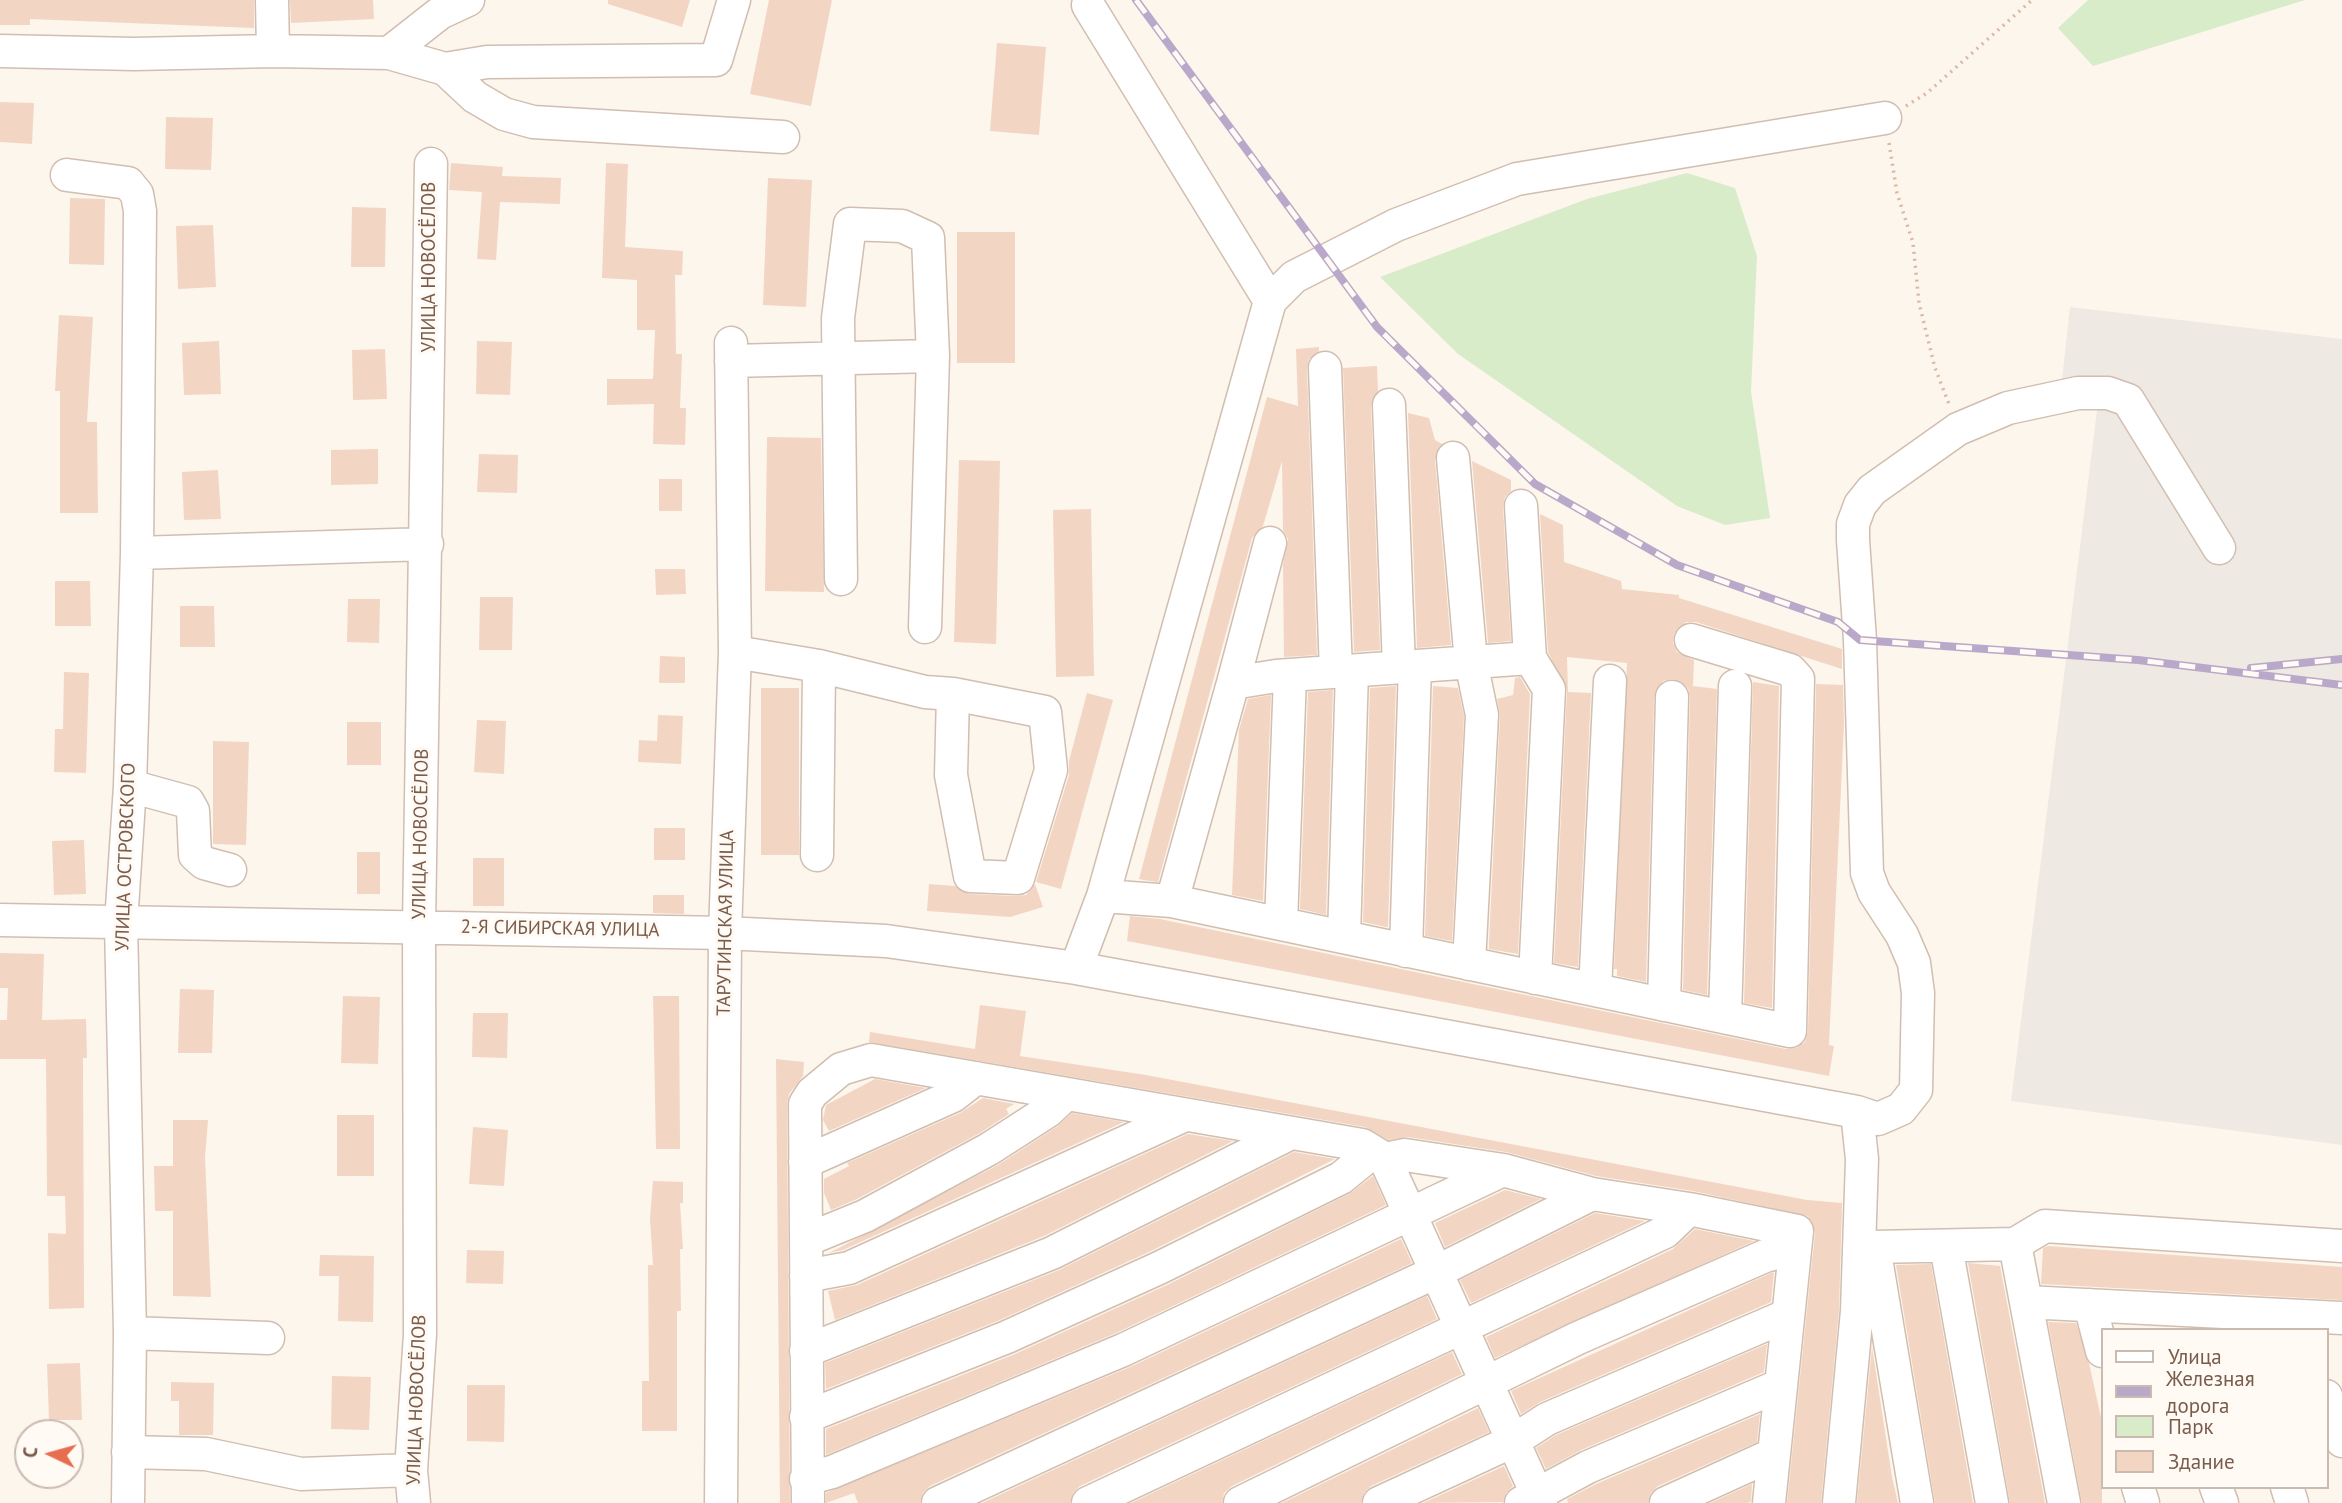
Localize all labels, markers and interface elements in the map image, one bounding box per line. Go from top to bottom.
street label: УЛИЦА НОВОСЁЛОВ [419,182,441,352]
street label: УЛИЦА НОВОСЁЛОВ [408,748,434,920]
street label: УЛИЦА ОСТРОВСКОГО [111,762,141,952]
street label: ТАРУТИНСКАЯ УЛИЦА [713,830,739,1016]
street label: 2-Я СИБИРСКАЯ УЛИЦА [460,916,660,942]
street label: УЛИЦА НОВОСЁЛОВ [403,1314,431,1486]
legend [2100,1328,2328,1489]
text: Улица [2168,1343,2222,1370]
text: Железная дорога [2166,1365,2255,1419]
text: Парк [2168,1413,2214,1440]
north arrow [14,1419,84,1489]
text: С [18,1446,42,1459]
text: Здание [2168,1448,2235,1475]

